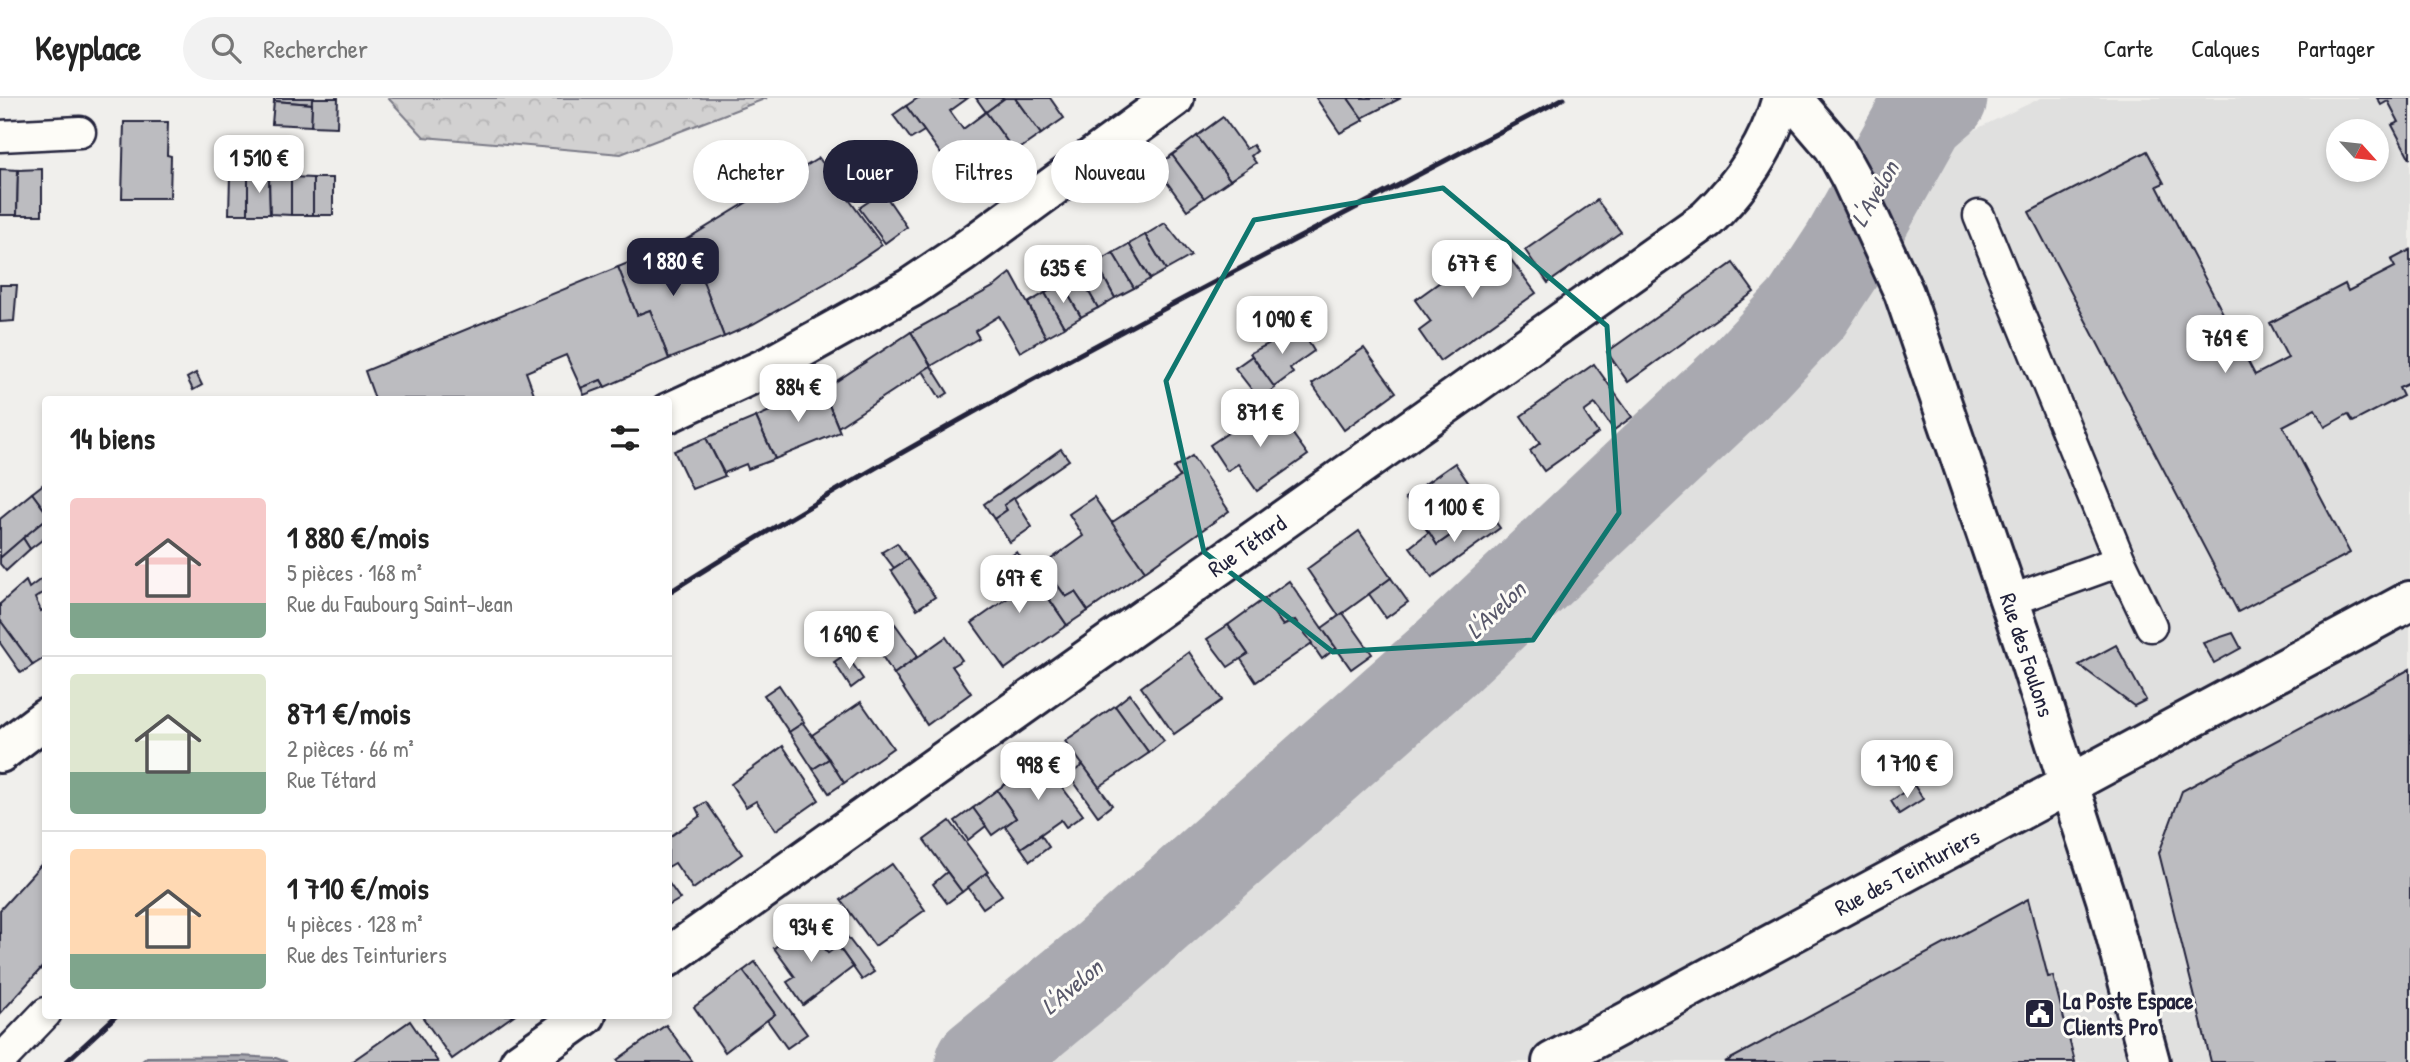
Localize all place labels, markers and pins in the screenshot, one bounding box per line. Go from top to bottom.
pin: 1 510 € [194,136,324,195]
pin: 1 880 € [608,238,738,298]
pin: 677 € [1423,240,1521,300]
pin: 635 € [1014,246,1112,305]
pin: 1 090 € [1217,296,1347,356]
pin: 769 € [2176,316,2274,375]
pin: 884 € [749,364,847,424]
pin: 871 € [1211,390,1309,449]
pin: 1 100 € [1389,484,1519,544]
pin: 697 € [970,556,1068,615]
pin: 1 690 € [784,612,914,671]
pin: 1 710 € [1842,740,1972,800]
pin: 998 € [989,742,1087,802]
pin: 934 € [762,904,860,964]
place label: La Poste Espace Clients Pro [2063,985,2194,1042]
public building icon: La Poste Espace Clients Pro [2023,997,2057,1031]

